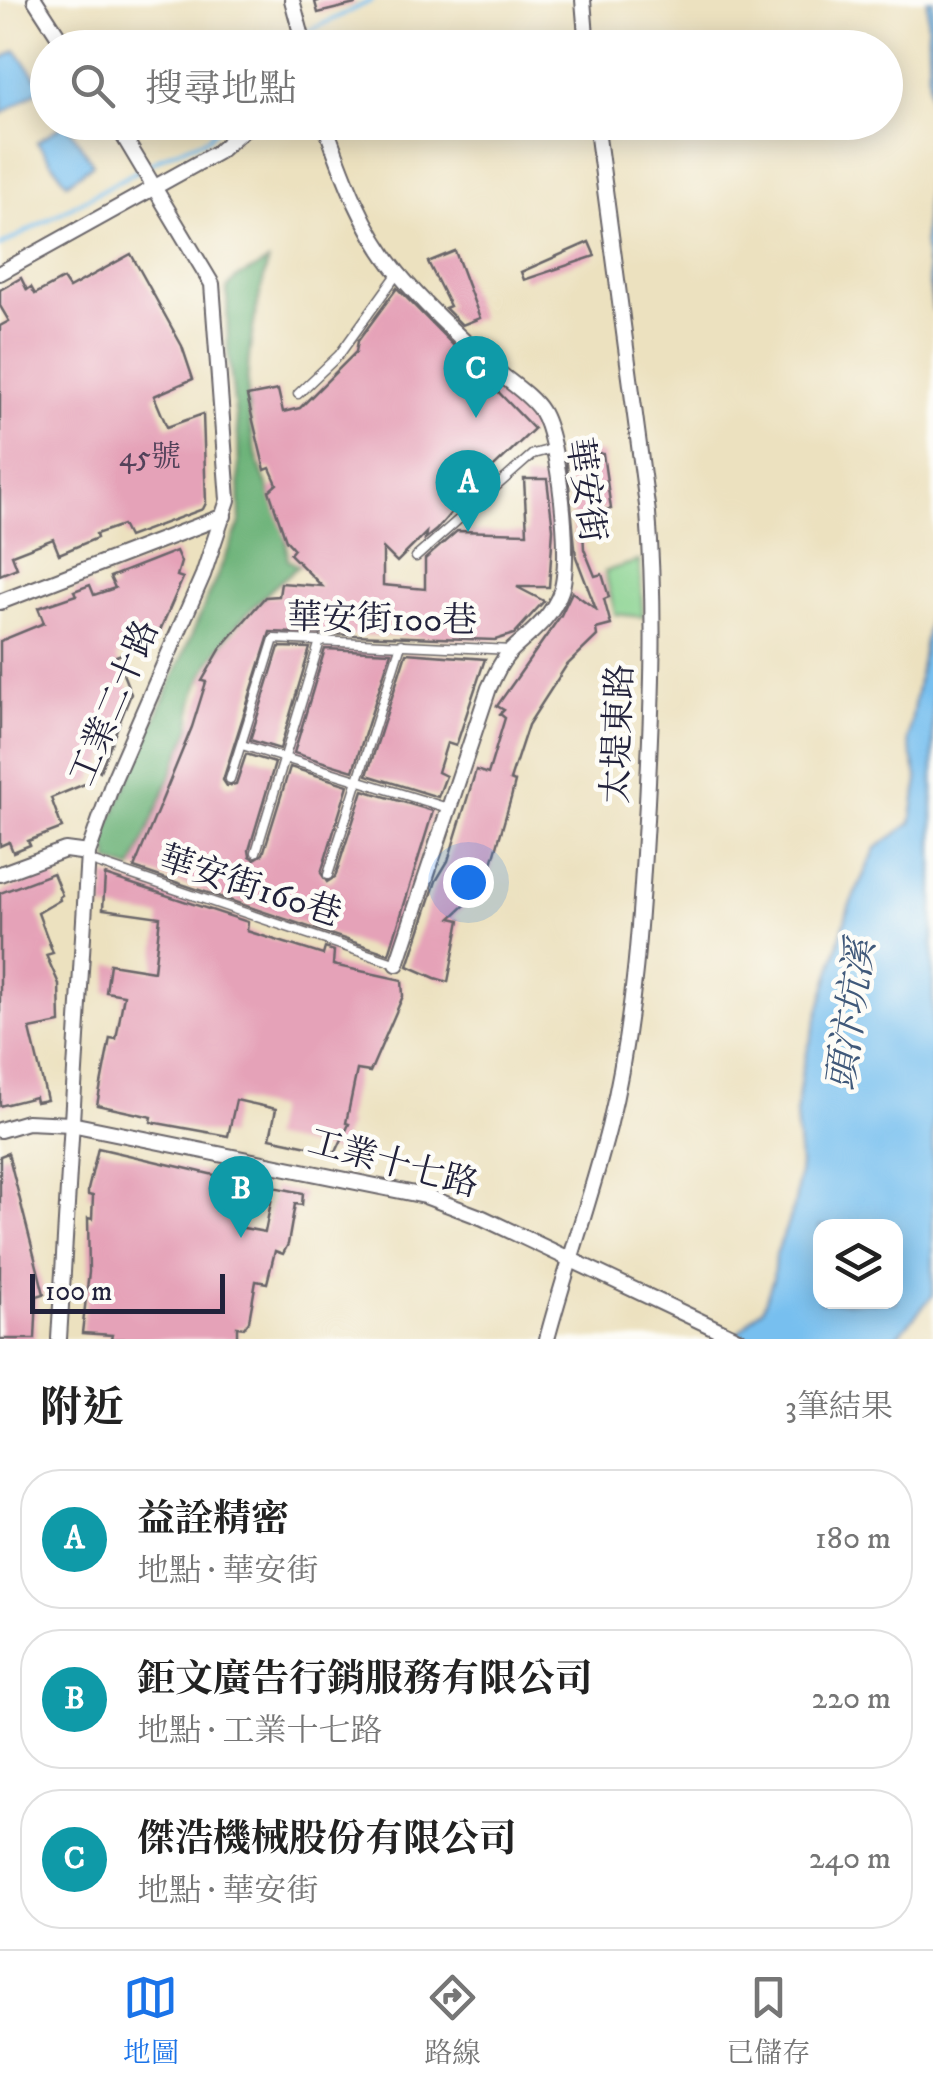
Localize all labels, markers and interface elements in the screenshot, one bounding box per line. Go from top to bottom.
search box [30,30,903,140]
icon: search [65,58,120,113]
text: 搜尋地點 [145,66,297,114]
pin: C [444,336,508,418]
street label: 華安街 [556,435,614,545]
house number: 45號 [119,439,181,476]
pin: A [436,450,500,532]
street label: 華安街100巷 [286,596,478,644]
street label: 工業二十路 [61,614,169,792]
street label: 太堤東路 [595,663,643,805]
street label: 華安街160巷 [153,837,347,937]
your location [443,857,494,908]
water label: 頭汴坑溪 [818,932,887,1094]
street label: 工業十七路 [303,1120,483,1208]
pin: B [208,1156,274,1238]
map controls [813,1219,903,1309]
button: layers [813,1219,903,1309]
scale bar [30,1269,225,1314]
text: 100 m [45,1274,112,1309]
text: 附近 [40,1383,124,1435]
text: 3筆結果 [785,1388,893,1428]
text: 益詮精密 [137,1496,289,1544]
text: A [64,1519,85,1559]
text: 180 m [815,1519,891,1559]
text: 地點 · 華安街 [137,1552,318,1592]
text: 鉅文廣告行銷服務有限公司 [137,1656,593,1704]
text: B [64,1679,85,1719]
text: 220 m [811,1679,891,1719]
text: 地點 · 工業十七路 [137,1712,382,1752]
text: 傑浩機械股份有限公司 [137,1816,517,1864]
text: C [64,1839,85,1879]
text: 240 m [809,1839,891,1879]
text: 地點 · 華安街 [137,1872,318,1912]
tab: 地圖 [123,1970,179,2071]
tab: 路線 [424,1970,480,2071]
tab: 已儲存 [726,1970,810,2071]

